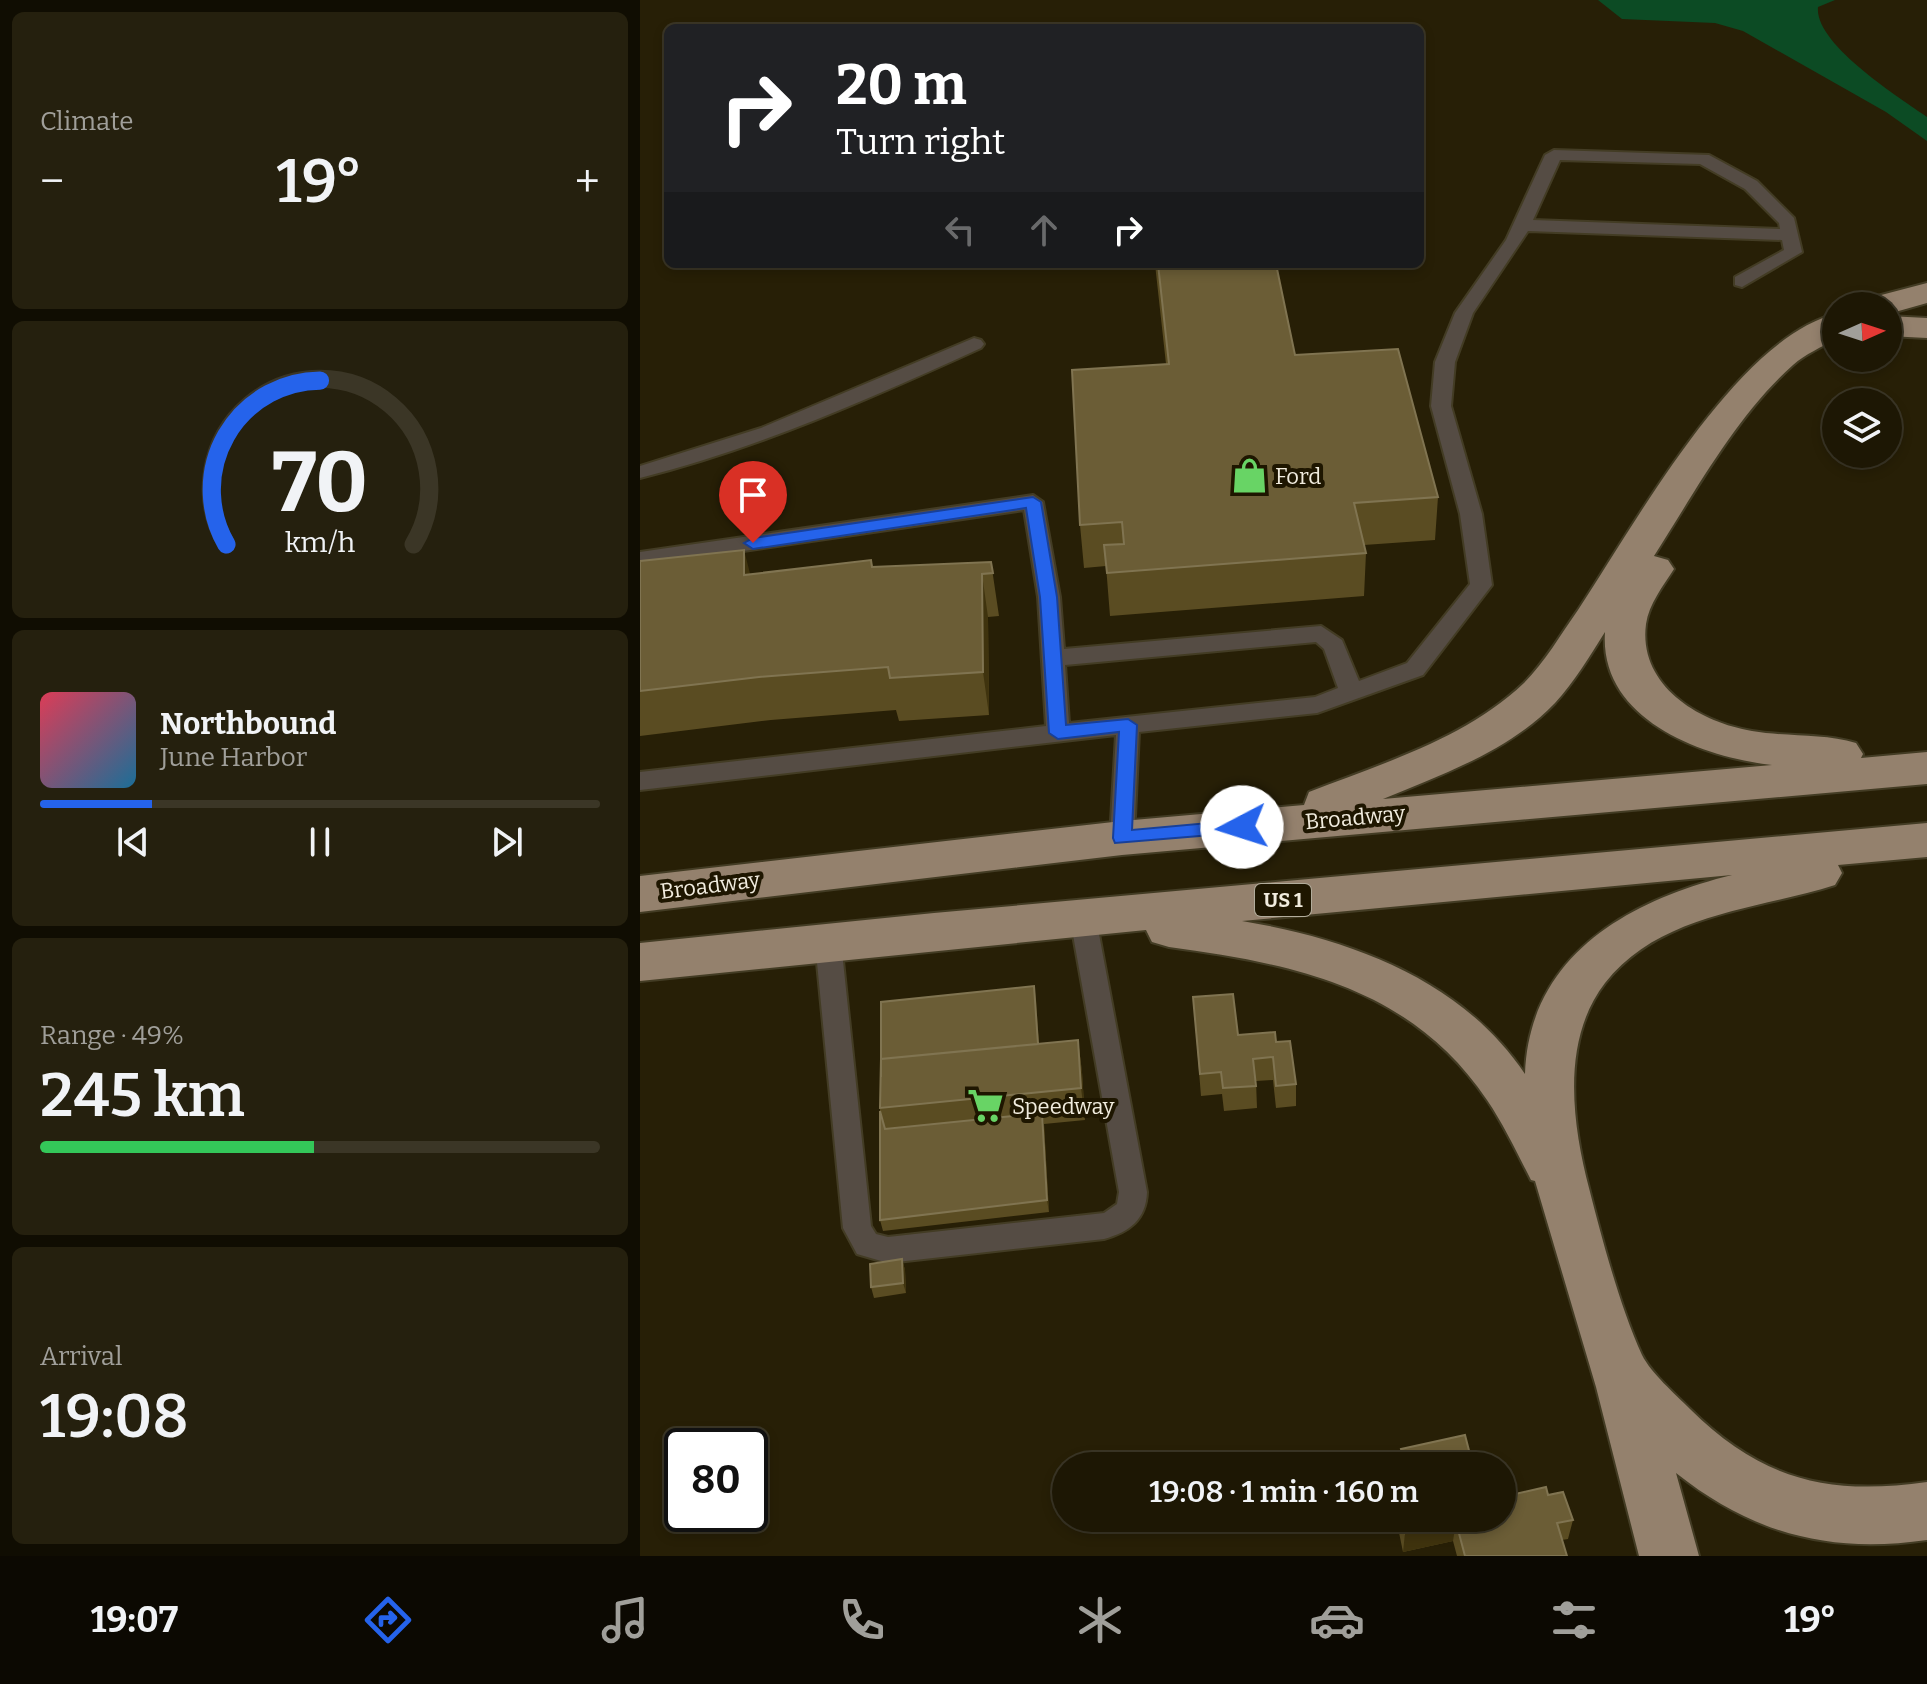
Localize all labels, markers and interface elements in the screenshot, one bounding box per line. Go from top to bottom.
text: 20 m [836,52,967,119]
icon: right [704,56,808,160]
text: Climate [40,106,134,137]
text: Turn right [836,120,1005,164]
text: 19° [276,146,363,218]
text: − [40,155,64,208]
text: + [575,155,600,208]
icon: left [938,208,982,252]
icon: ahead [1022,208,1066,252]
icon: right [1106,208,1150,252]
north arrow [1822,292,1902,372]
map controls [1822,292,1902,468]
button: layers [1822,388,1902,468]
text: 70 [272,433,368,533]
shop icon: Ford [1230,457,1268,495]
pin [719,461,787,543]
place label: Ford [1275,463,1321,490]
icon: arrive [731,473,775,517]
text: km/h [285,525,356,560]
text: Northbound [160,706,336,742]
text: June Harbor [160,742,307,773]
position arrow [1200,785,1284,869]
street label: Broadway [1304,800,1407,835]
icon: previous [111,820,155,864]
icon: pause [298,820,342,864]
icon: next [485,820,529,864]
street label: Broadway [659,866,762,905]
road number: US 1 [1255,884,1311,916]
text: Range · 49% [40,1020,184,1051]
text: 245 km [40,1060,245,1132]
supermarket icon: Speedway [967,1087,1005,1125]
place label: Speedway [1012,1093,1115,1120]
text: Arrival [40,1341,122,1372]
text: 19:08 [40,1381,189,1453]
speed limit sign: 80 [664,1428,768,1532]
text: 19:08 · 1 min · 160 m [1149,1474,1419,1510]
icon: directions [360,1592,416,1648]
icon: music [597,1592,653,1648]
icon: phone [834,1592,890,1648]
icon: climate [1072,1592,1128,1648]
icon: car [1309,1592,1365,1648]
icon: filters [1546,1592,1602,1648]
text: 19:07 [91,1598,178,1642]
text: 19° [1784,1598,1836,1642]

